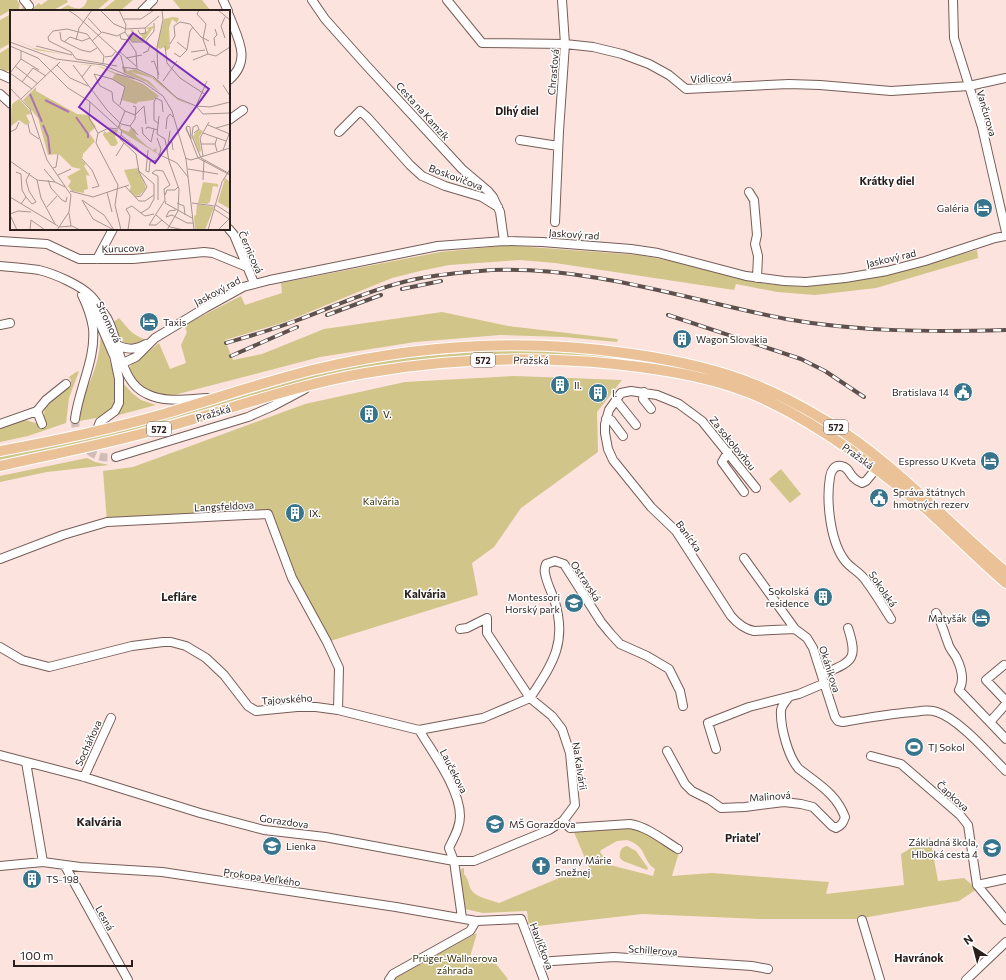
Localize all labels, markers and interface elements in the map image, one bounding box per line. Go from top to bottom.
inset map [10,10,230,230]
street label: Chrasťová [545,48,561,96]
street label: Vidlicová [690,71,732,85]
street label: Cesta na Kamzík [394,79,453,143]
street label: Vančurova [975,88,999,138]
district label: Dlhý diel [495,104,539,117]
street label: Boskovičova [427,162,485,192]
district label: Krátky diel [859,174,915,187]
hotel icon: Galéria [972,197,994,219]
place label: Galéria [937,202,969,214]
street label: Jaskový rad [548,226,600,242]
street label: Černicová [236,229,266,275]
street label: Kurucova [101,241,145,255]
street label: Jaskový rad [865,246,917,270]
street label: Jaskový rad [192,274,242,308]
street label: Stromová [94,299,124,345]
hotel icon: Taxis [138,311,160,333]
place label: Taxis [163,316,187,328]
building icon: Wagon Slovakia [671,328,693,350]
place label: Wagon Slovakia [696,333,768,345]
road number: 572 [471,353,495,367]
street label: Pražská [513,354,549,366]
building icon: II. [549,374,571,396]
place label: II. [574,379,582,391]
public building icon: Bratislava 14 [952,381,974,403]
building icon: I. [587,382,609,404]
place label: Bratislava 14 [892,386,949,398]
place label: I. [612,387,617,399]
street label: Pražská [194,402,232,424]
building icon: V. [358,403,380,425]
place label: V. [383,408,392,420]
street label: Za sokolovňou [707,413,759,473]
road number: 572 [824,420,848,434]
road number: 572 [147,422,171,436]
street label: Pražská [840,441,876,471]
hotel icon: Espresso U Kveta [979,450,1001,472]
place label: Espresso U Kveta [898,455,976,467]
place label: Správa štátnych hmotných rezerv [893,486,969,510]
public building icon: Správa štátnych hmotných rezerv [868,487,890,509]
park label: Kalvária [363,495,399,507]
street label: Langsfeldova [194,498,254,514]
building icon: IX. [284,502,306,524]
place label: IX. [309,507,321,519]
street label: Banícka [674,518,704,554]
street label: Ostravská [568,558,604,604]
street label: Sokolská [867,569,899,609]
place label: Sokolská residence [766,585,809,609]
building icon: Sokolská residence [812,586,834,608]
district label: Kalvária [404,587,446,600]
district label: Lefláre [161,590,197,603]
place label: Montessori Horský park [505,591,561,615]
school or university icon: Montessori Horský park [563,592,585,614]
hotel icon: Matyšák [970,607,992,629]
place label: Matyšák [928,612,968,624]
street label: Okánikova [817,644,843,694]
street label: Tajovského [261,691,313,707]
street label: Socháňova [72,718,104,768]
sports icon: TJ Sokol [903,736,925,758]
street label: Na Kalvárii [570,741,590,791]
place label: TJ Sokol [928,741,965,753]
street label: Laučekova [438,747,470,795]
street label: Čapkova [934,778,972,814]
street label: Malinová [749,789,791,803]
street label: Gorazdova [259,812,309,830]
school or university icon: MŠ Gorazdova [484,813,506,835]
district label: Kalvária [76,814,122,828]
place label: MŠ Gorazdova [509,818,576,830]
district label: Priateľ [725,831,761,844]
school or university icon: Lienka [261,835,283,857]
place label: Základná škola, Hlboká cesta 4 [909,836,978,860]
school or university icon: Základná škola, Hlboká cesta 4 [981,837,1003,859]
place label: Lienka [286,840,316,852]
place label: Panny Márie Snežnej [555,854,611,878]
church icon: Panny Márie Snežnej [530,855,552,877]
street label: Prokopa Veľkého [223,866,301,888]
building icon: TS-198 [21,868,43,890]
place label: TS-198 [46,873,79,885]
street label: Lesná [93,904,117,932]
street label: Havlíčkova [528,921,556,971]
north arrow [954,928,994,968]
text: N [961,932,975,947]
scale bar [14,942,132,968]
street label: Schillerova [628,942,678,958]
text: 100 m [20,948,54,962]
district label: Havránok [894,951,944,964]
park label: Prüger-Wallnerova záhrada [412,952,498,976]

